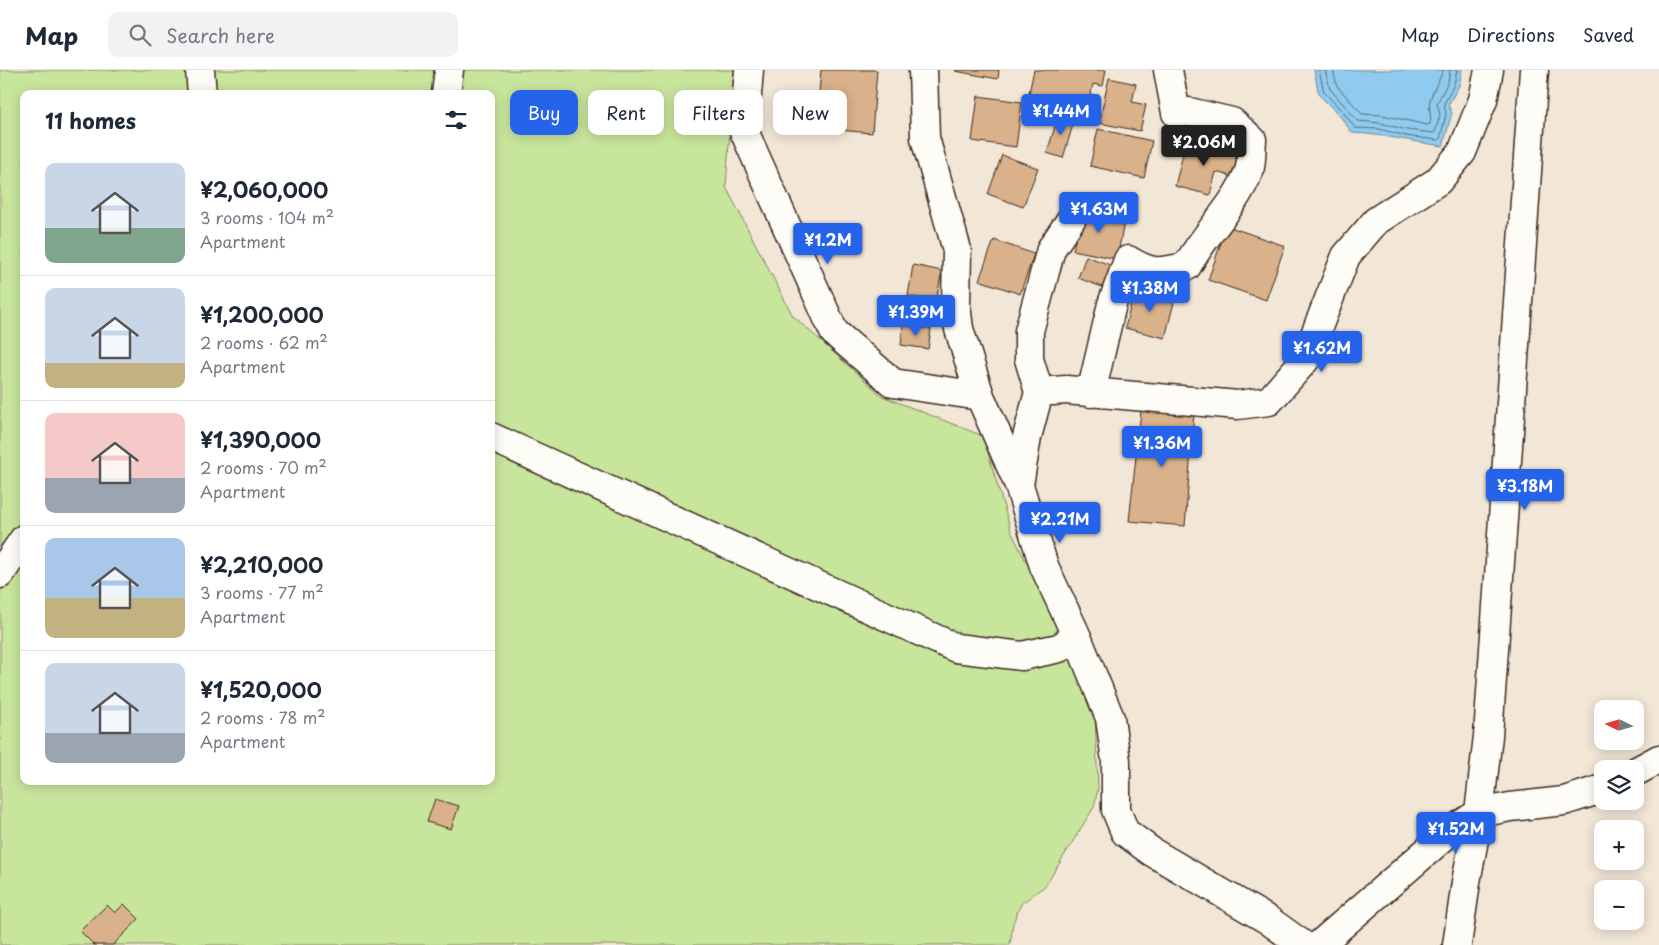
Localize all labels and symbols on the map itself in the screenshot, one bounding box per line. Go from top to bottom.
pin: ¥1.44M [1020,93,1102,136]
pin: ¥2.06M [1163,124,1245,167]
pin: ¥1.63M [1058,191,1140,234]
pin: ¥1.2M [793,222,863,265]
pin: ¥1.38M [1109,270,1191,313]
pin: ¥1.39M [875,294,957,337]
pin: ¥1.62M [1281,330,1363,373]
pin: ¥1.36M [1121,426,1203,468]
pin: ¥3.18M [1484,468,1566,511]
pin: ¥2.21M [1019,502,1101,544]
north arrow [1594,700,1644,750]
pin: ¥1.52M [1415,812,1497,854]

